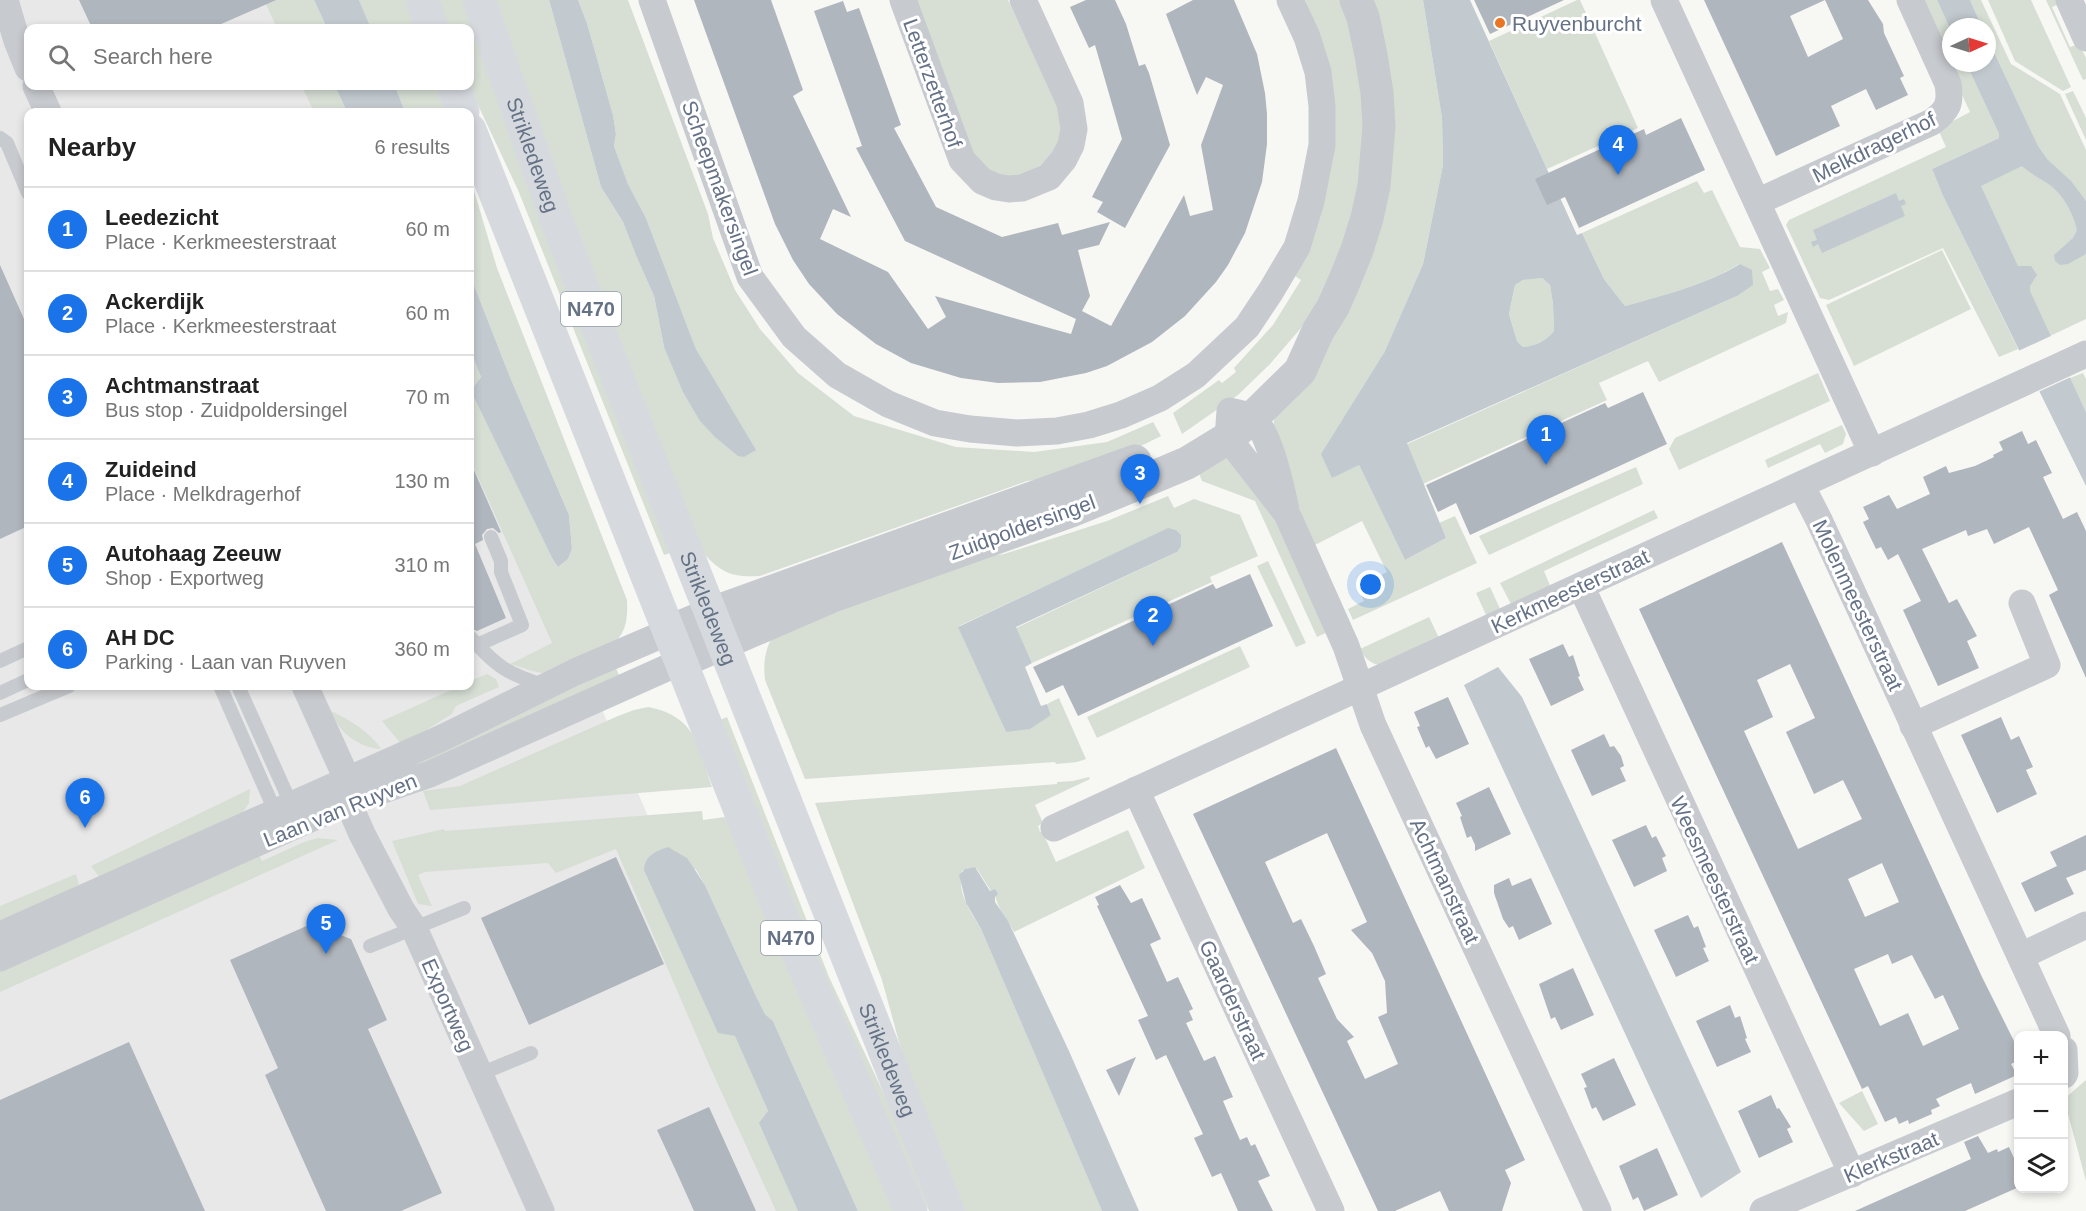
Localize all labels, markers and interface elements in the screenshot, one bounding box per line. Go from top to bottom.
place label: Ruyvenburcht [1512,12,1642,35]
street label: Letterzetterhof [899,15,967,151]
marker: Ruyvenburcht [1493,16,1507,30]
north arrow [1942,18,1996,72]
search box [24,24,474,90]
icon: search [45,41,78,74]
text: Search here [93,44,213,69]
street label: Strikledeweg [503,94,564,215]
street label: Scheepmakersingel [678,97,762,279]
street label: Melkdragerhof [1809,107,1940,187]
pin: 4 [1598,126,1638,175]
text: Nearby [48,132,136,162]
text: 6 results [374,136,450,158]
text: Leedezicht [105,205,219,230]
text: 1 [62,218,73,240]
text: 60 m [406,218,450,240]
text: Place · Kerkmeesterstraat [105,231,336,253]
text: Ackerdijk [105,289,204,314]
road number: N470 [561,292,621,326]
text: 2 [62,302,73,324]
text: 60 m [406,302,450,324]
text: Place · Kerkmeesterstraat [105,315,336,337]
text: Achtmanstraat [105,373,259,398]
text: 3 [62,386,73,408]
text: 70 m [406,386,450,408]
text: Bus stop · Zuidpoldersingel [105,399,347,421]
pin: 1 [1526,416,1566,465]
pin: 3 [1120,454,1160,504]
text: Zuideind [105,457,197,482]
text: 4 [62,470,73,492]
text: 130 m [394,470,450,492]
text: Place · Melkdragerhof [105,483,301,505]
street label: Zuidpoldersingel [946,490,1098,564]
street label: Molenmeesterstraat [1808,516,1908,694]
text: Autohaag Zeeuw [105,541,281,566]
street label: Kerkmeesterstraat [1487,544,1653,638]
street label: Strikledeweg [676,548,742,668]
text: 5 [62,554,73,576]
text: 310 m [394,554,450,576]
text: Shop · Exportweg [105,567,264,589]
your location [1356,570,1385,599]
pin: 2 [1134,596,1172,646]
text: AH DC [105,625,175,650]
text: 6 [62,638,73,660]
text: 360 m [394,638,450,660]
text: Parking · Laan van Ruyven [105,651,346,673]
street label: Laan van Ruyven [260,769,420,851]
pin: 6 [66,778,104,828]
street label: Weesmeesterstraat [1666,793,1764,967]
street label: Achtmanstraat [1406,815,1484,947]
pin: 5 [306,904,346,954]
road number: N470 [761,921,821,955]
street label: Gaarderstraat [1195,936,1271,1064]
street label: Exportweg [417,955,479,1055]
street label: Strikledeweg [855,1000,921,1120]
map controls [2014,1031,2068,1193]
button: + [2014,1031,2068,1085]
button: − [2014,1085,2068,1139]
street label: Klerkstraat [1840,1127,1942,1187]
button: layers [2014,1139,2068,1193]

